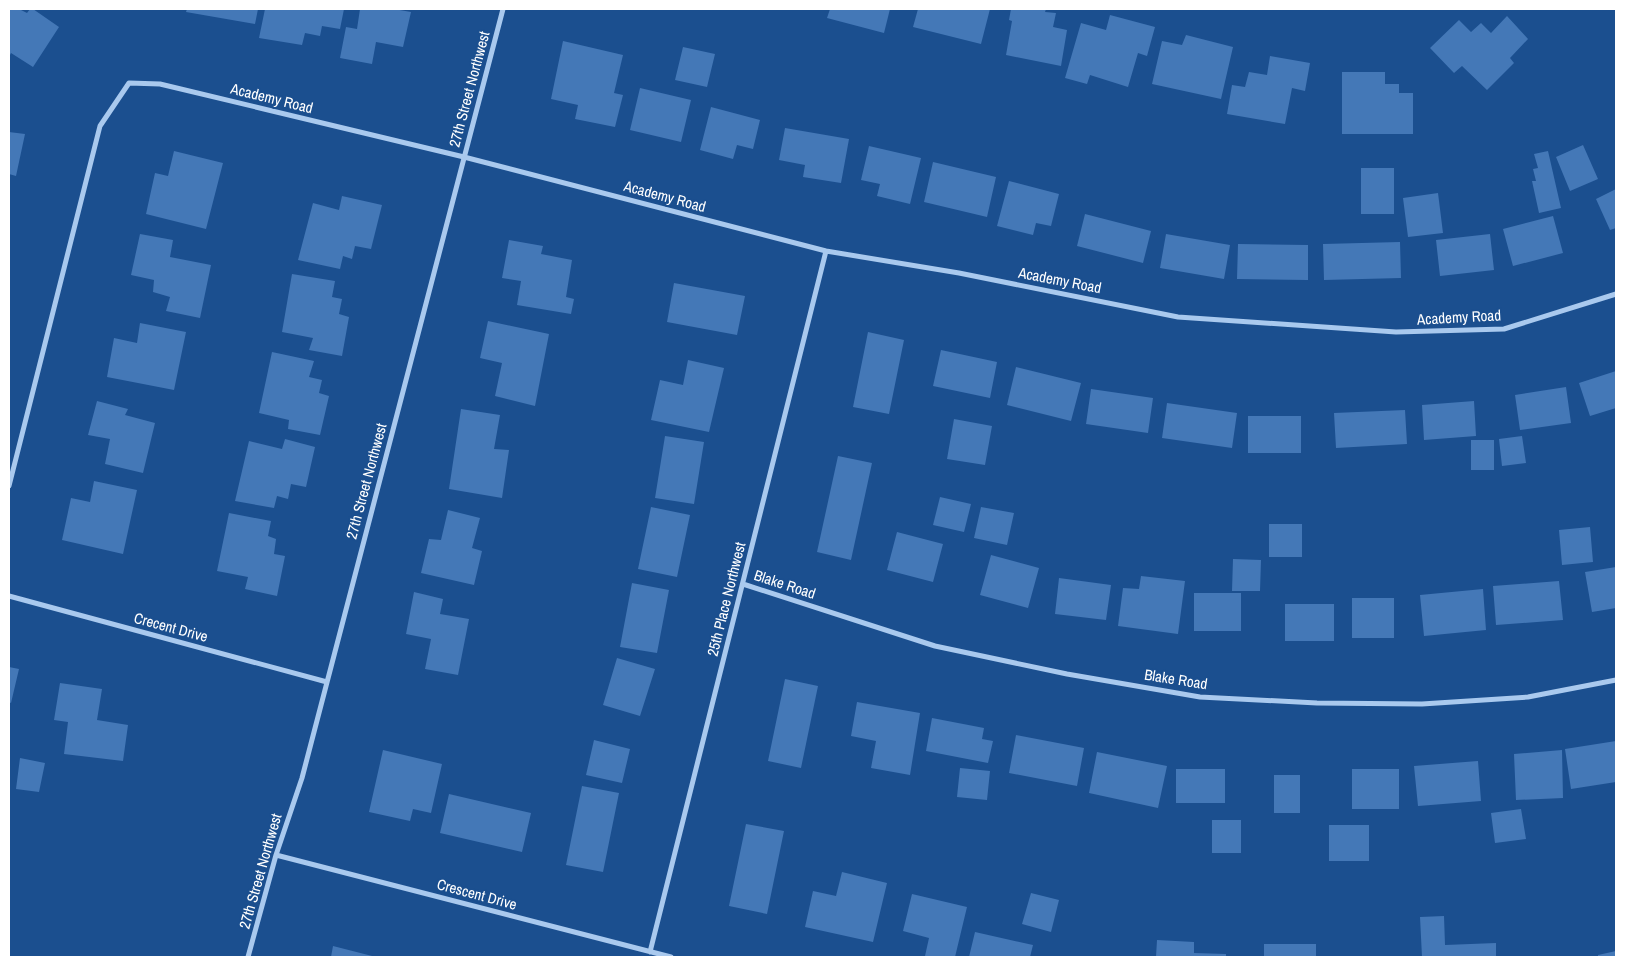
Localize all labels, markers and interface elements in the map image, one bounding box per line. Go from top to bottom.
street label: 27th Street Northwest [443,28,495,149]
street label: Academy Road [228,77,315,118]
street label: Academy Road [621,175,708,217]
street label: Academy Road [1016,261,1103,298]
street label: Academy Road [1415,304,1502,330]
street label: 27th Street Northwest [340,420,392,541]
street label: 25th Place Northwest [702,539,750,658]
street label: Blake Road [752,564,818,604]
street label: Crecent Drive [132,607,211,647]
street label: Blake Road [1143,664,1209,694]
street label: 27th Street Northwest [234,810,287,931]
street label: Crescent Drive [435,873,519,915]

